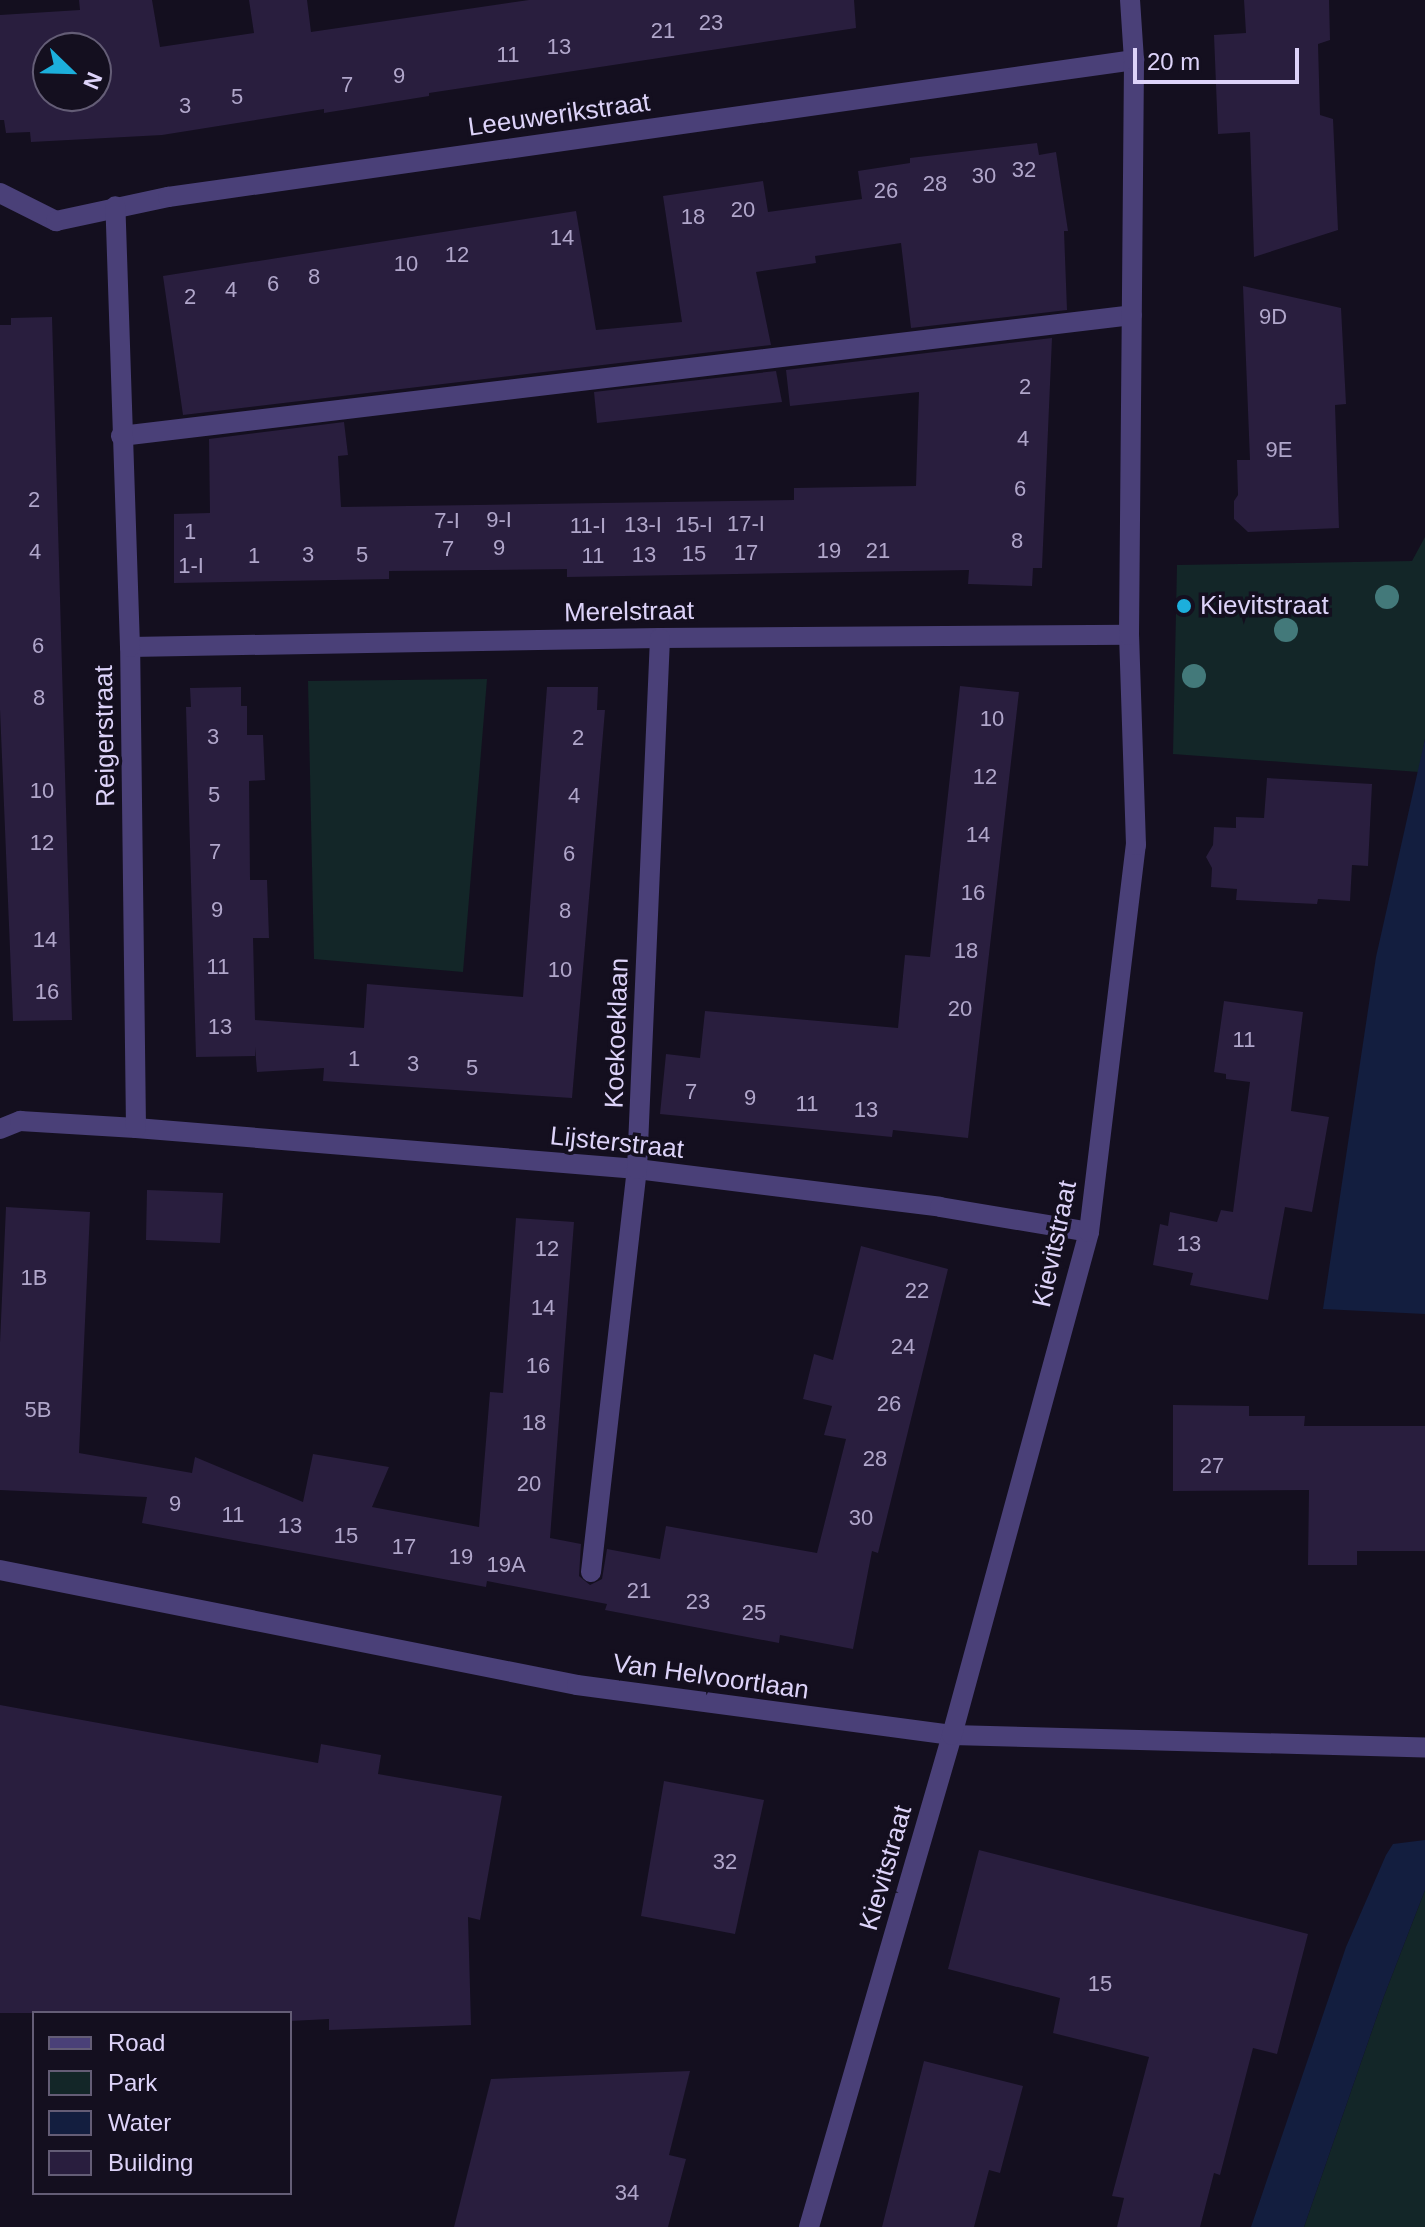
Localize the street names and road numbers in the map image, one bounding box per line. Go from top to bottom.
street label: Leeuwerikstraat [466,87,652,143]
street label: Merelstraat [564,595,694,629]
street label: Reigerstraat [88,665,122,807]
street label: Koekoeklaan [599,957,635,1109]
street label: Lijsterstraat [549,1120,685,1166]
street label: Kievitstraat [1026,1178,1084,1310]
street label: Van Helvoortlaan [611,1648,811,1706]
street label: Kievitstraat [853,1802,919,1934]

